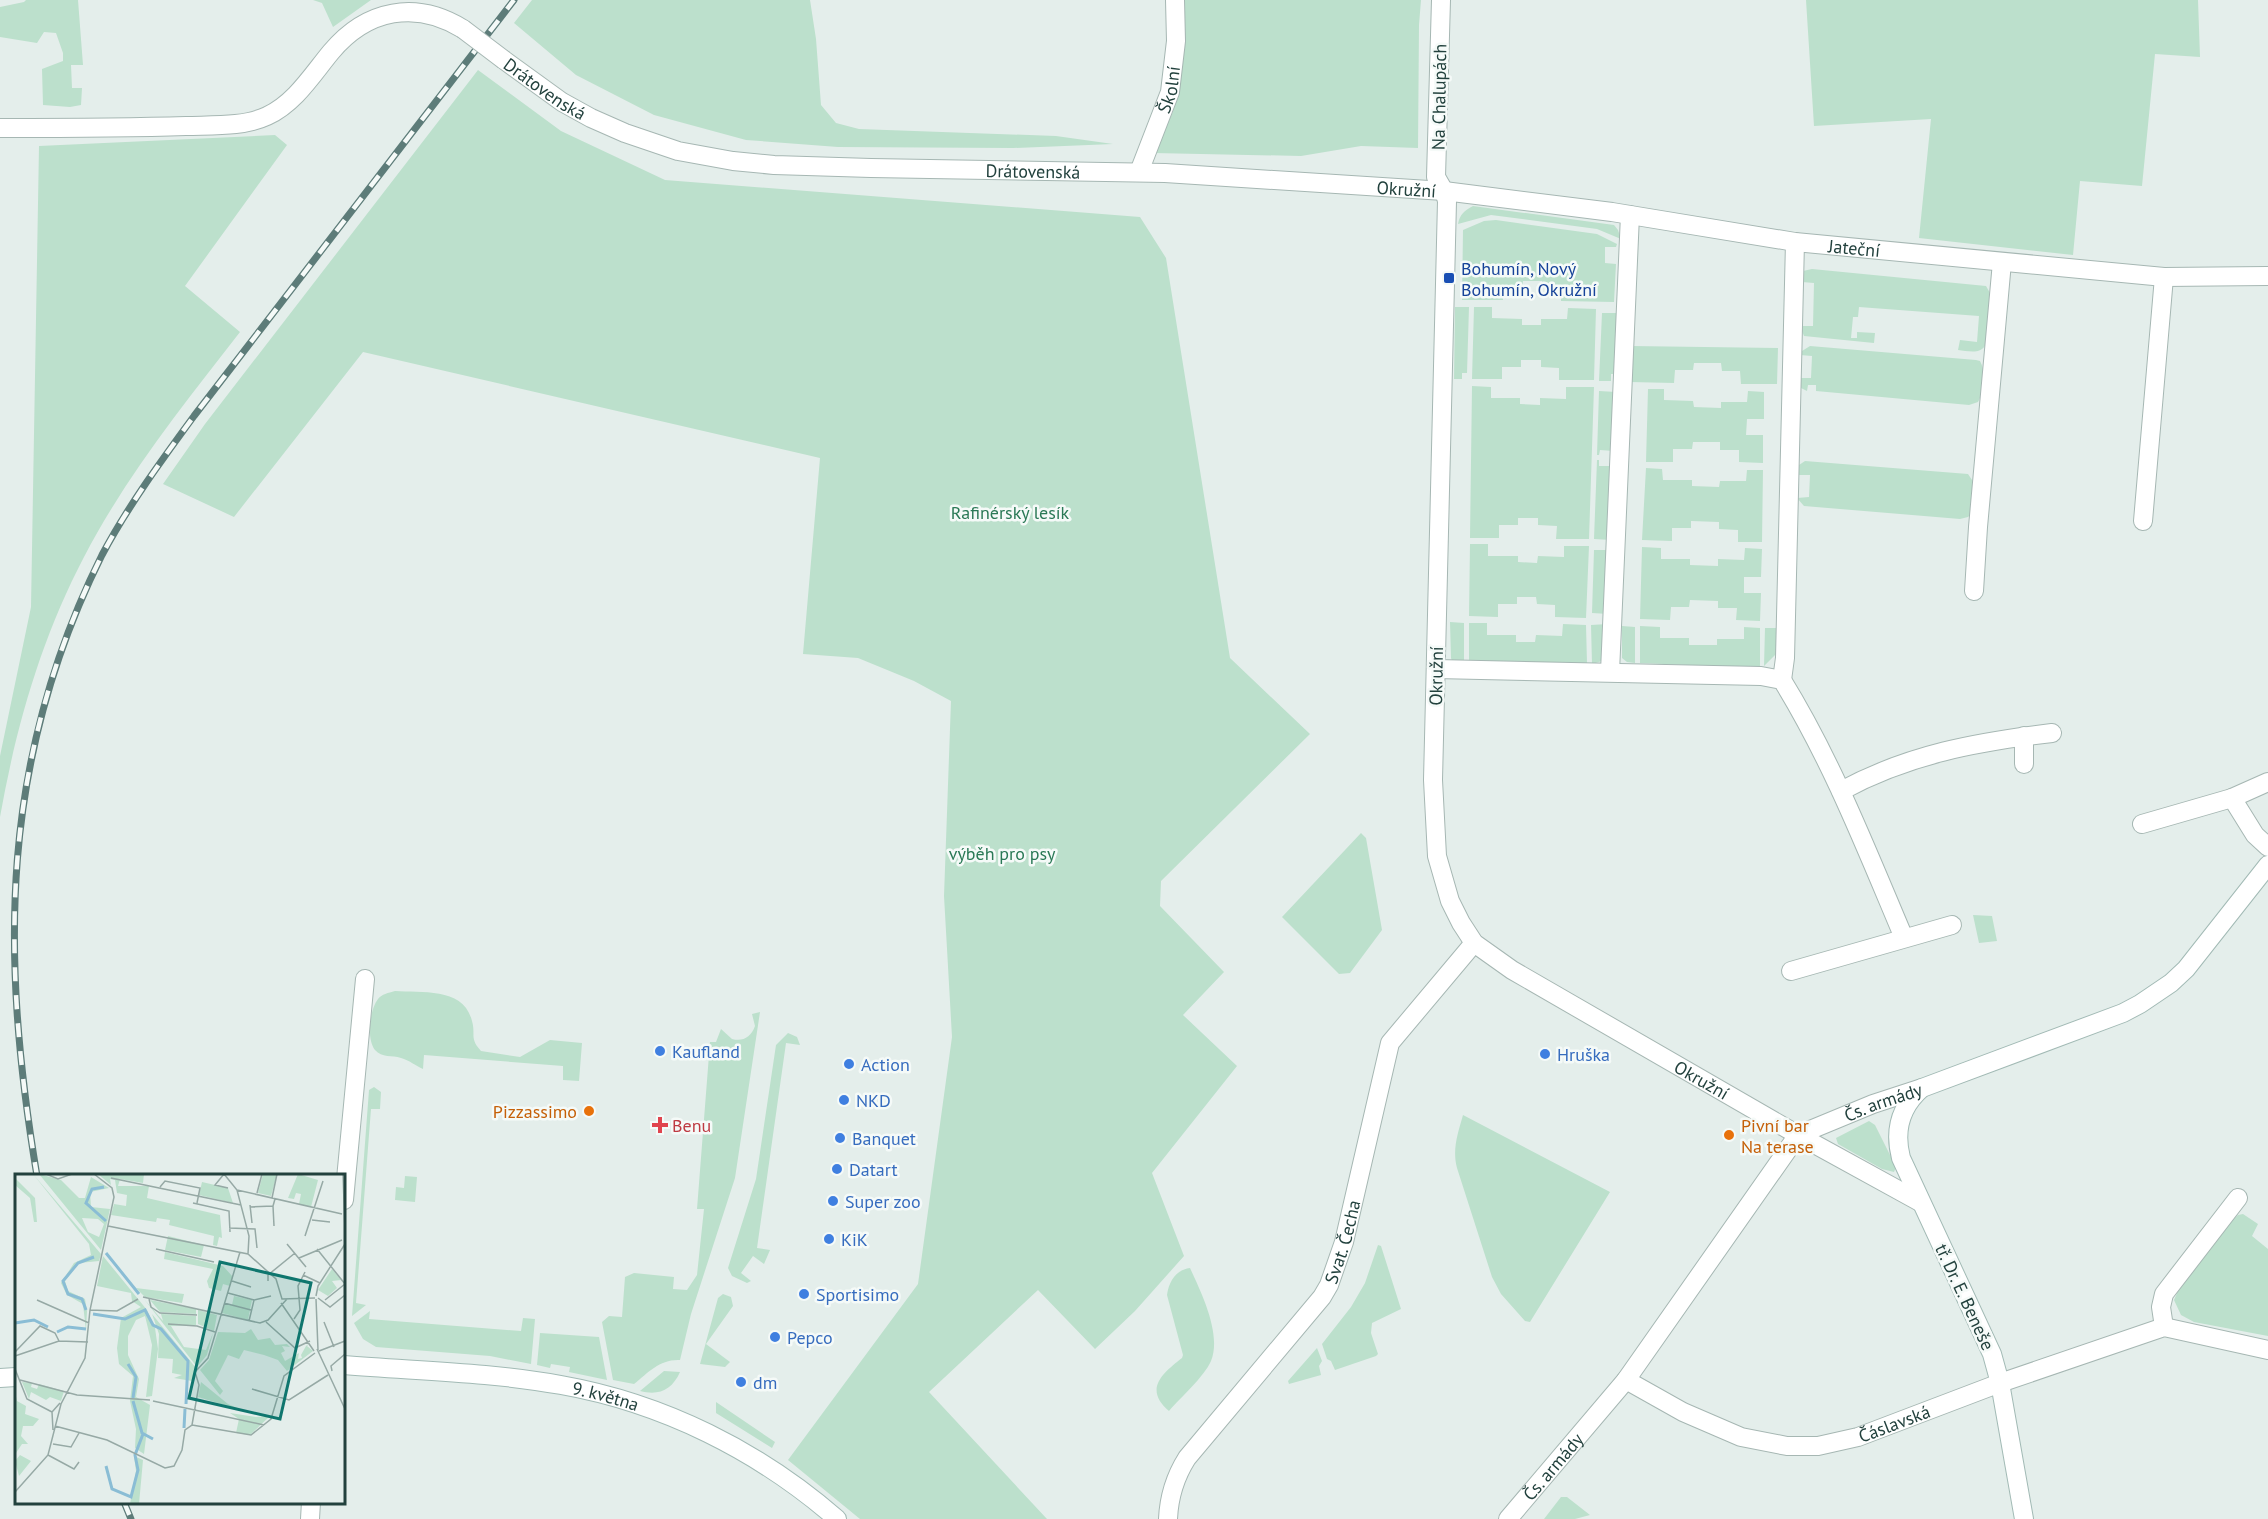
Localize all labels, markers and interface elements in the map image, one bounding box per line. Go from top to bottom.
street label: Na Chalupách [1427,44,1451,150]
street label: Drátovenská [499,52,590,125]
street label: Školní [1151,65,1184,116]
street label: Drátovenská [985,158,1081,183]
street label: Okružní [1376,175,1437,202]
street label: Jateční [1826,234,1881,262]
place label: Bohumín, Nový Bohumín, Okružní [1461,257,1597,301]
marker: Bohumín, Nový Bohumín, Okružní [1442,271,1456,285]
park label: Rafinérský lesík [951,501,1070,524]
street label: Okružní [1424,646,1448,706]
park label: výběh pro psy [949,842,1056,865]
place label: Kaufland [672,1040,740,1063]
place label: Hruška [1557,1043,1610,1066]
marker: Kaufland [653,1044,667,1058]
marker: Hruška [1538,1047,1552,1061]
place label: Action [861,1053,910,1076]
street label: Okružní [1670,1055,1734,1104]
marker: Action [842,1057,856,1071]
street label: Čs. armády [1840,1077,1926,1126]
place label: NKD [856,1089,891,1112]
marker: NKD [837,1093,851,1107]
place label: Pizzassimo [493,1100,577,1123]
marker: Pizzassimo [582,1104,596,1118]
place label: Benu [672,1114,711,1137]
place label: Pivní bar Na terase [1741,1114,1814,1158]
marker: Benu [653,1118,667,1132]
place label: Banquet [852,1127,916,1150]
marker: Pivní bar Na terase [1722,1128,1736,1142]
marker: Banquet [833,1131,847,1145]
place label: Datart [849,1158,898,1181]
marker: Datart [830,1162,844,1176]
inset map [15,1174,345,1504]
place label: Super zoo [845,1190,921,1213]
marker: Super zoo [826,1194,840,1208]
street label: Svat. Čecha [1319,1197,1365,1287]
place label: KiK [841,1228,868,1251]
marker: KiK [822,1232,836,1246]
street label: tř. Dr. E. Beneše [1930,1240,2000,1354]
place label: Sportisimo [816,1283,899,1306]
marker: Sportisimo [797,1287,811,1301]
place label: Pepco [787,1326,833,1349]
marker: Pepco [768,1330,782,1344]
place label: dm [753,1371,777,1394]
marker: dm [734,1375,748,1389]
street label: 9. května [570,1376,642,1416]
street label: Čáslavská [1855,1399,1933,1447]
street label: Čs. armády [1518,1427,1588,1505]

